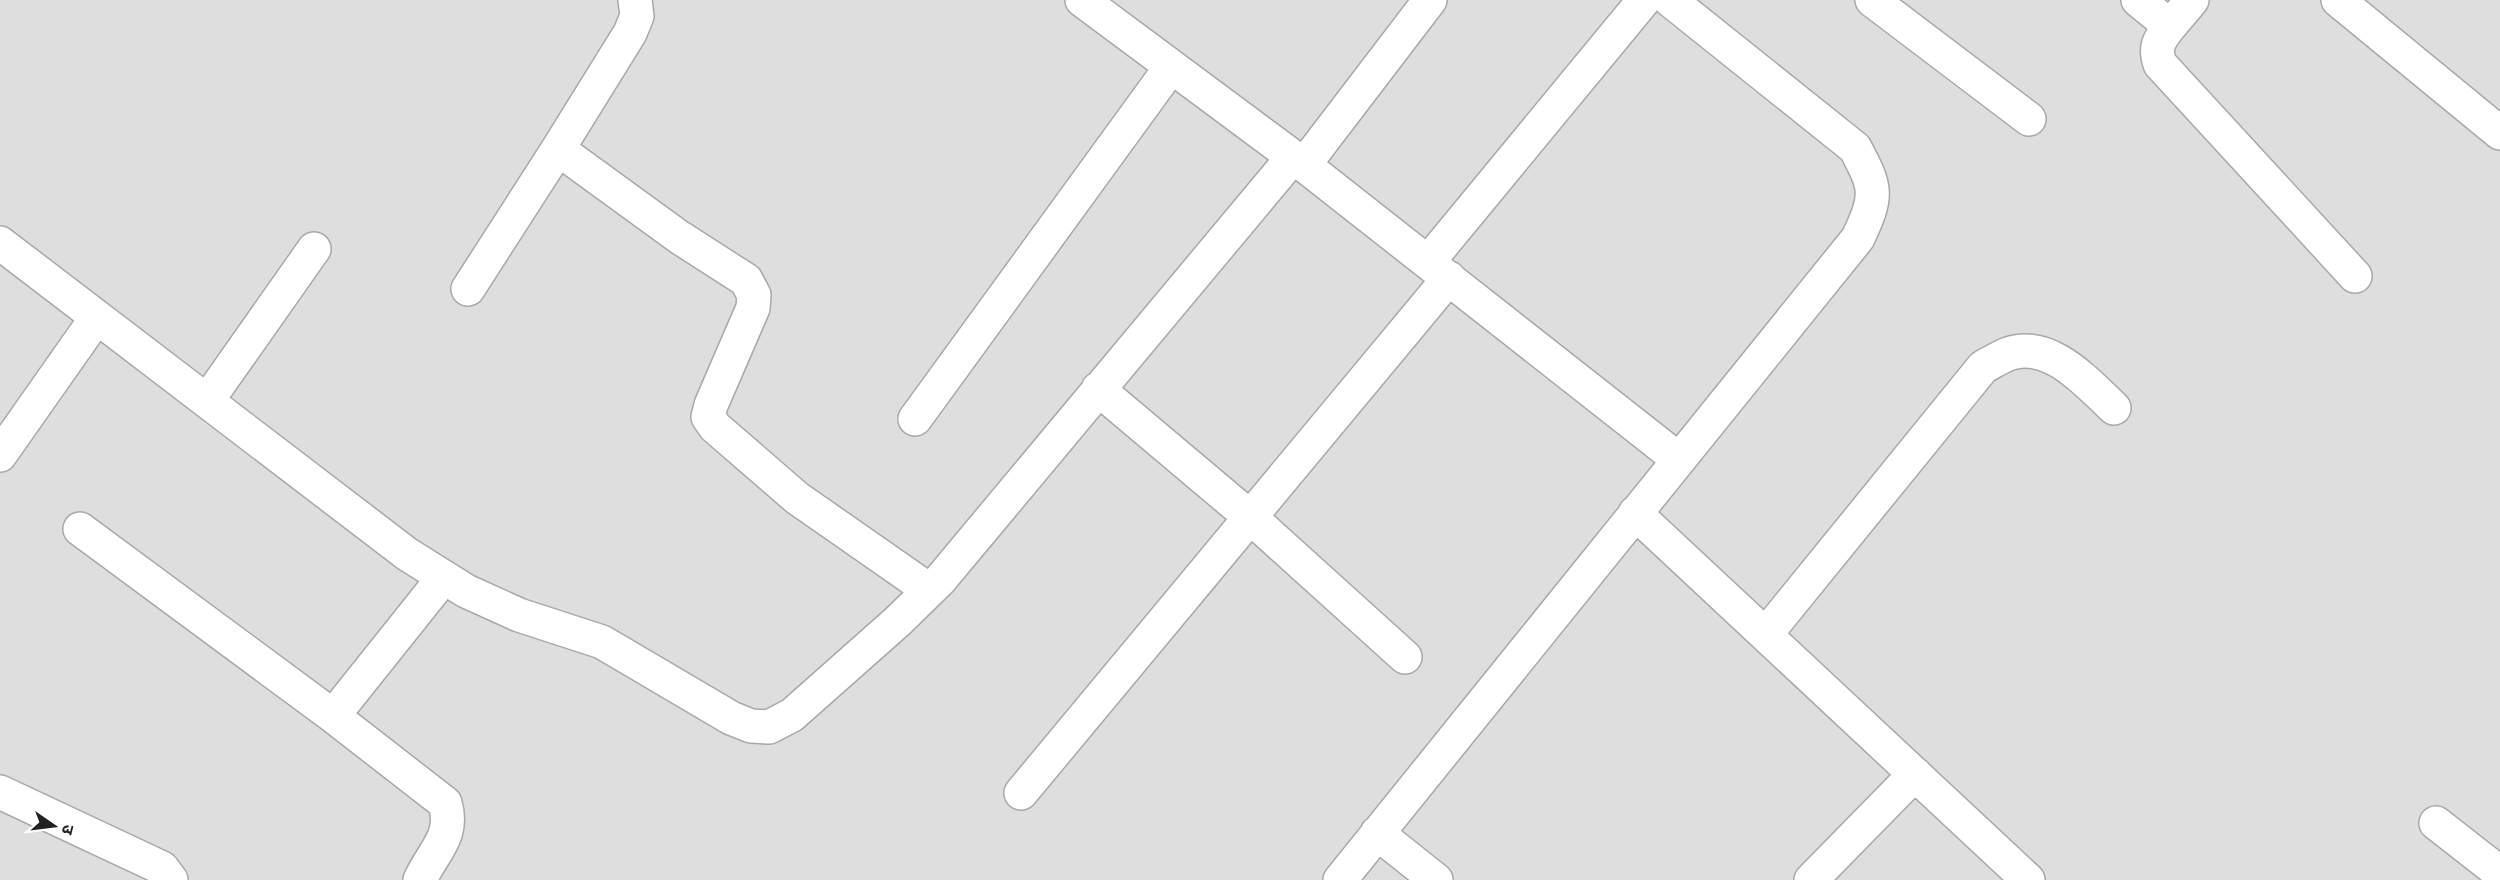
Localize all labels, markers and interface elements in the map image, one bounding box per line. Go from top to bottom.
north arrow [24,796,84,856]
text: उ [59,823,79,837]

